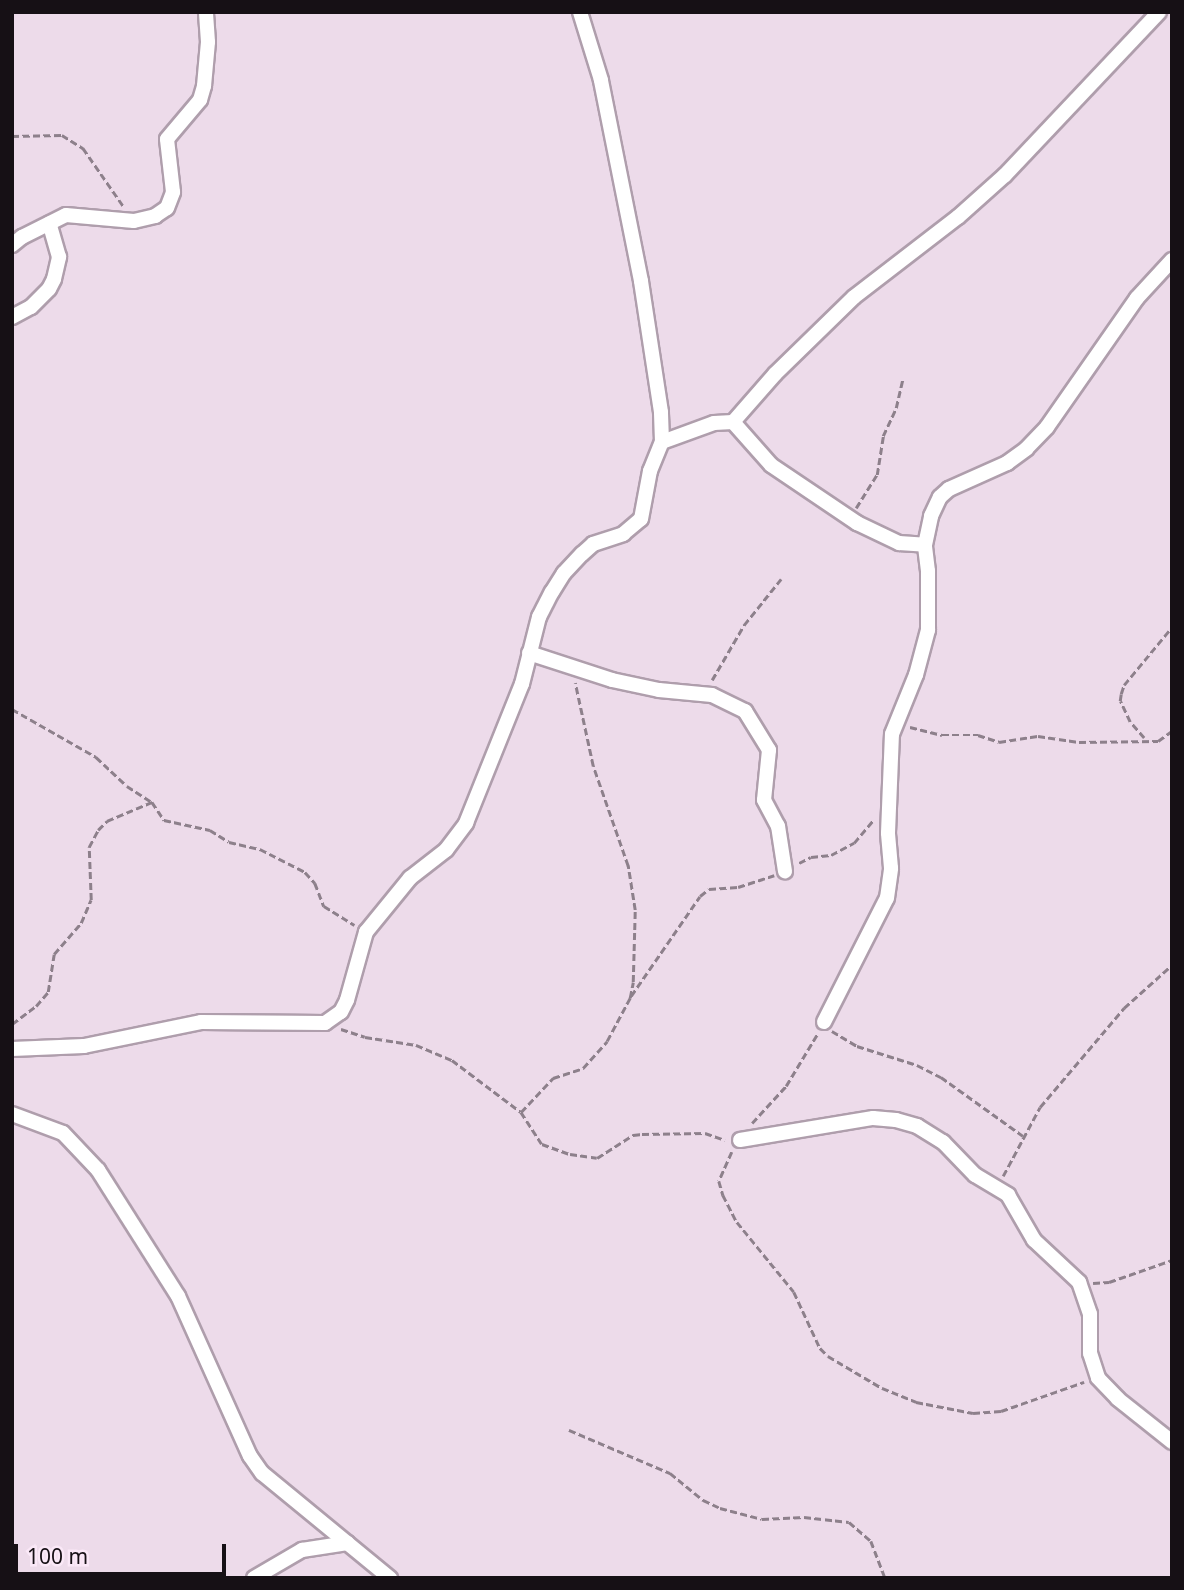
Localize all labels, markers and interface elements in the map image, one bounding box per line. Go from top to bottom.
scale bar [18,1530,229,1574]
text: 100 m [27,1542,88,1570]

